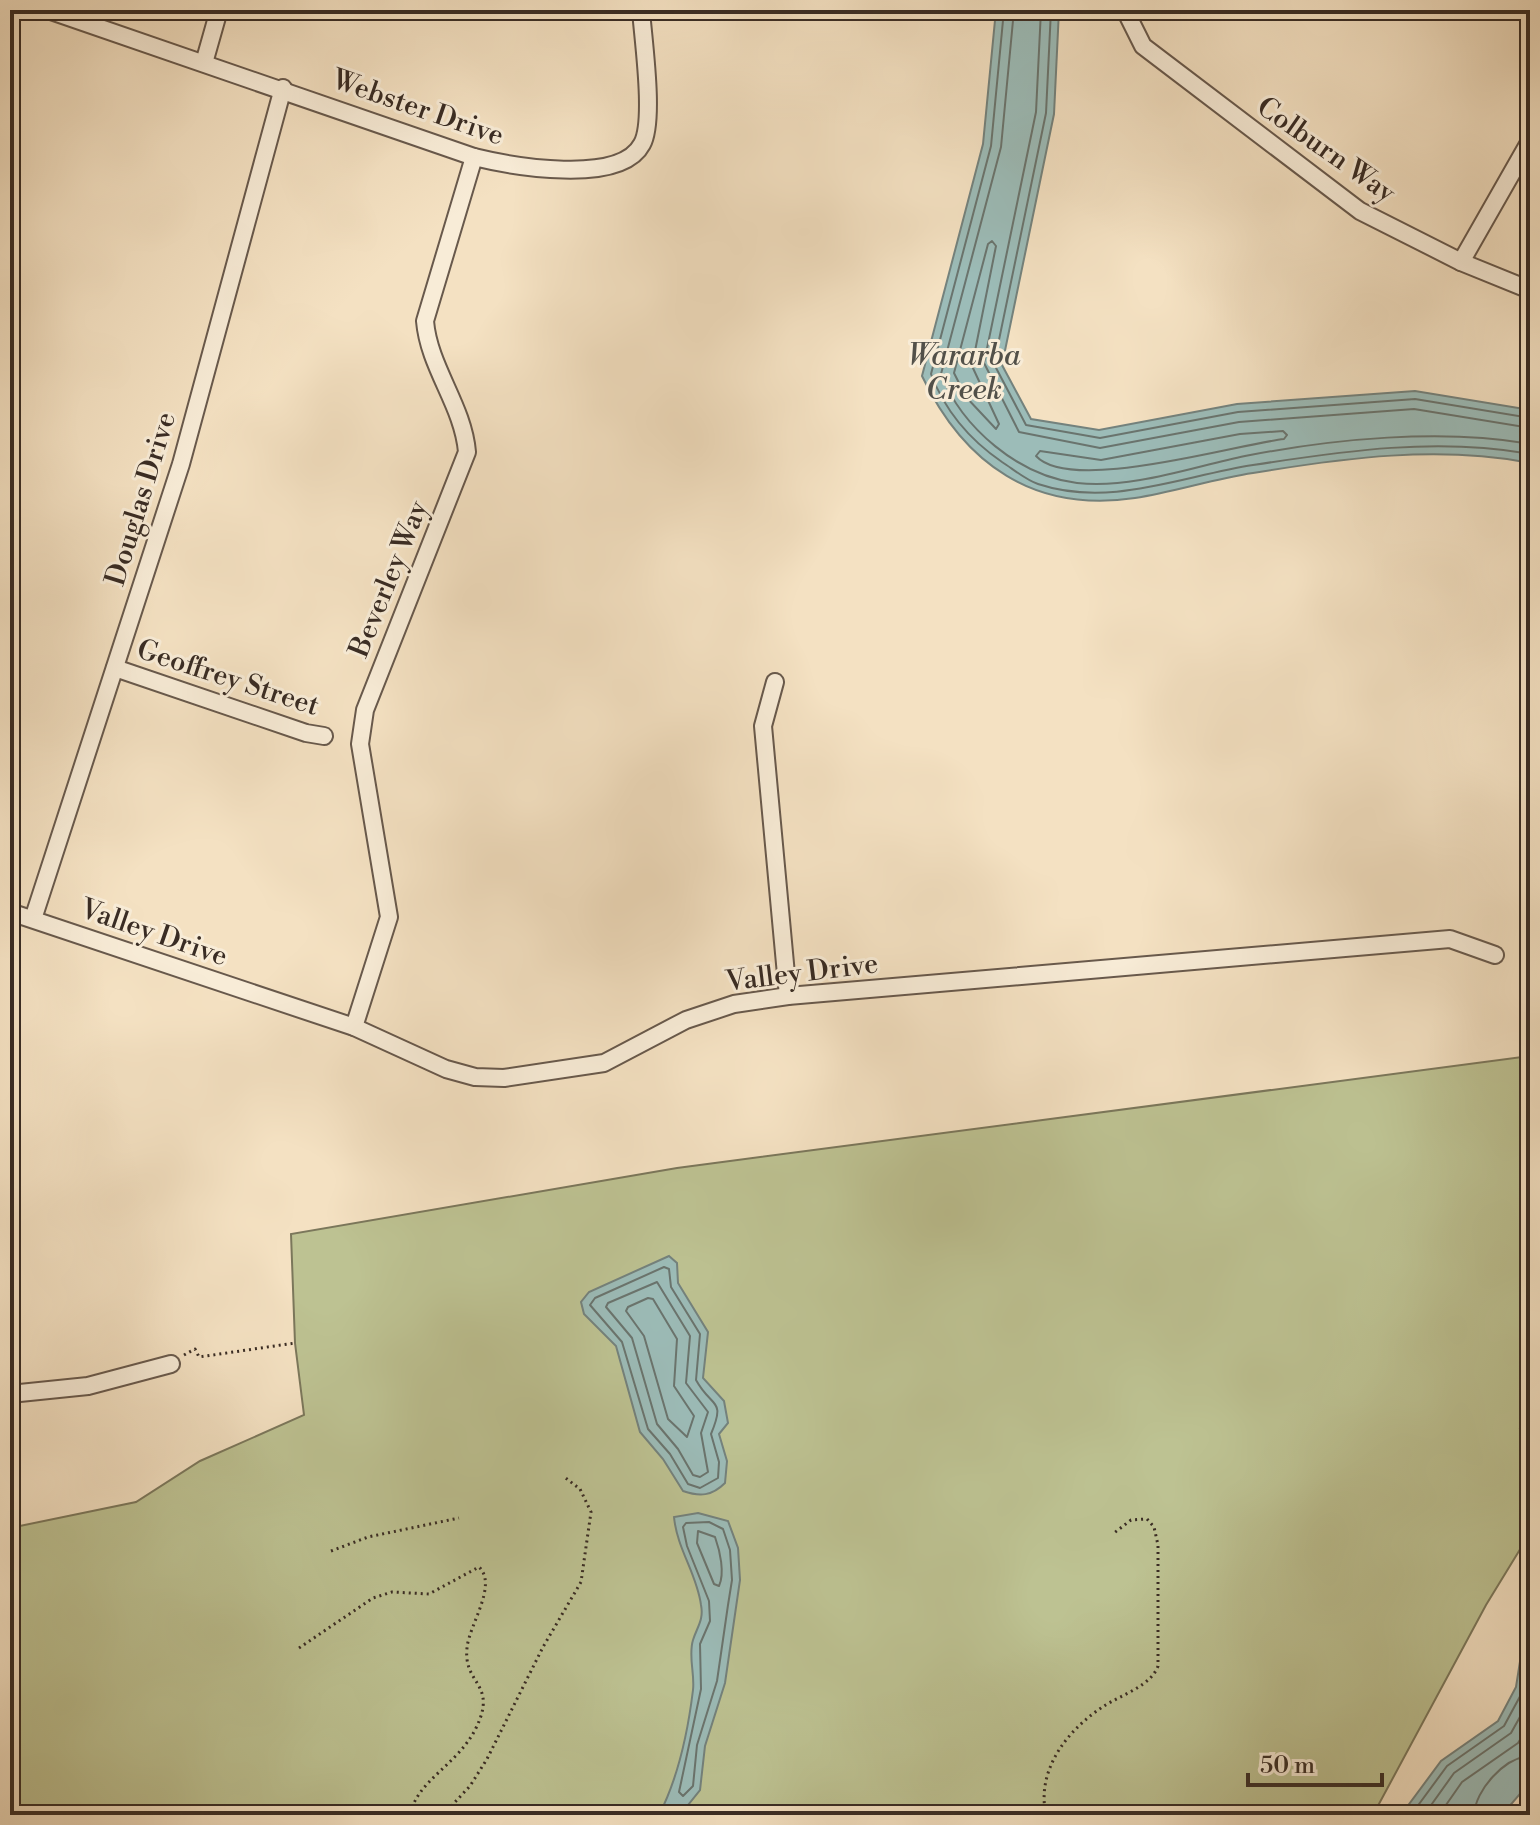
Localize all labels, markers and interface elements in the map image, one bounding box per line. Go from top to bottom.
street label: Webster Drive [327,62,508,154]
street label: Colburn Way [1250,89,1402,211]
water label: Wararba Creek [908,337,1021,409]
street label: Douglas Drive [98,408,184,590]
street label: Beverley Way [341,495,436,663]
street label: Geoffrey Street [132,632,324,724]
street label: Valley Drive [75,891,232,974]
street label: Valley Drive [723,946,880,1000]
scale bar [1248,1737,1382,1787]
text: 50 m [1260,1751,1315,1781]

